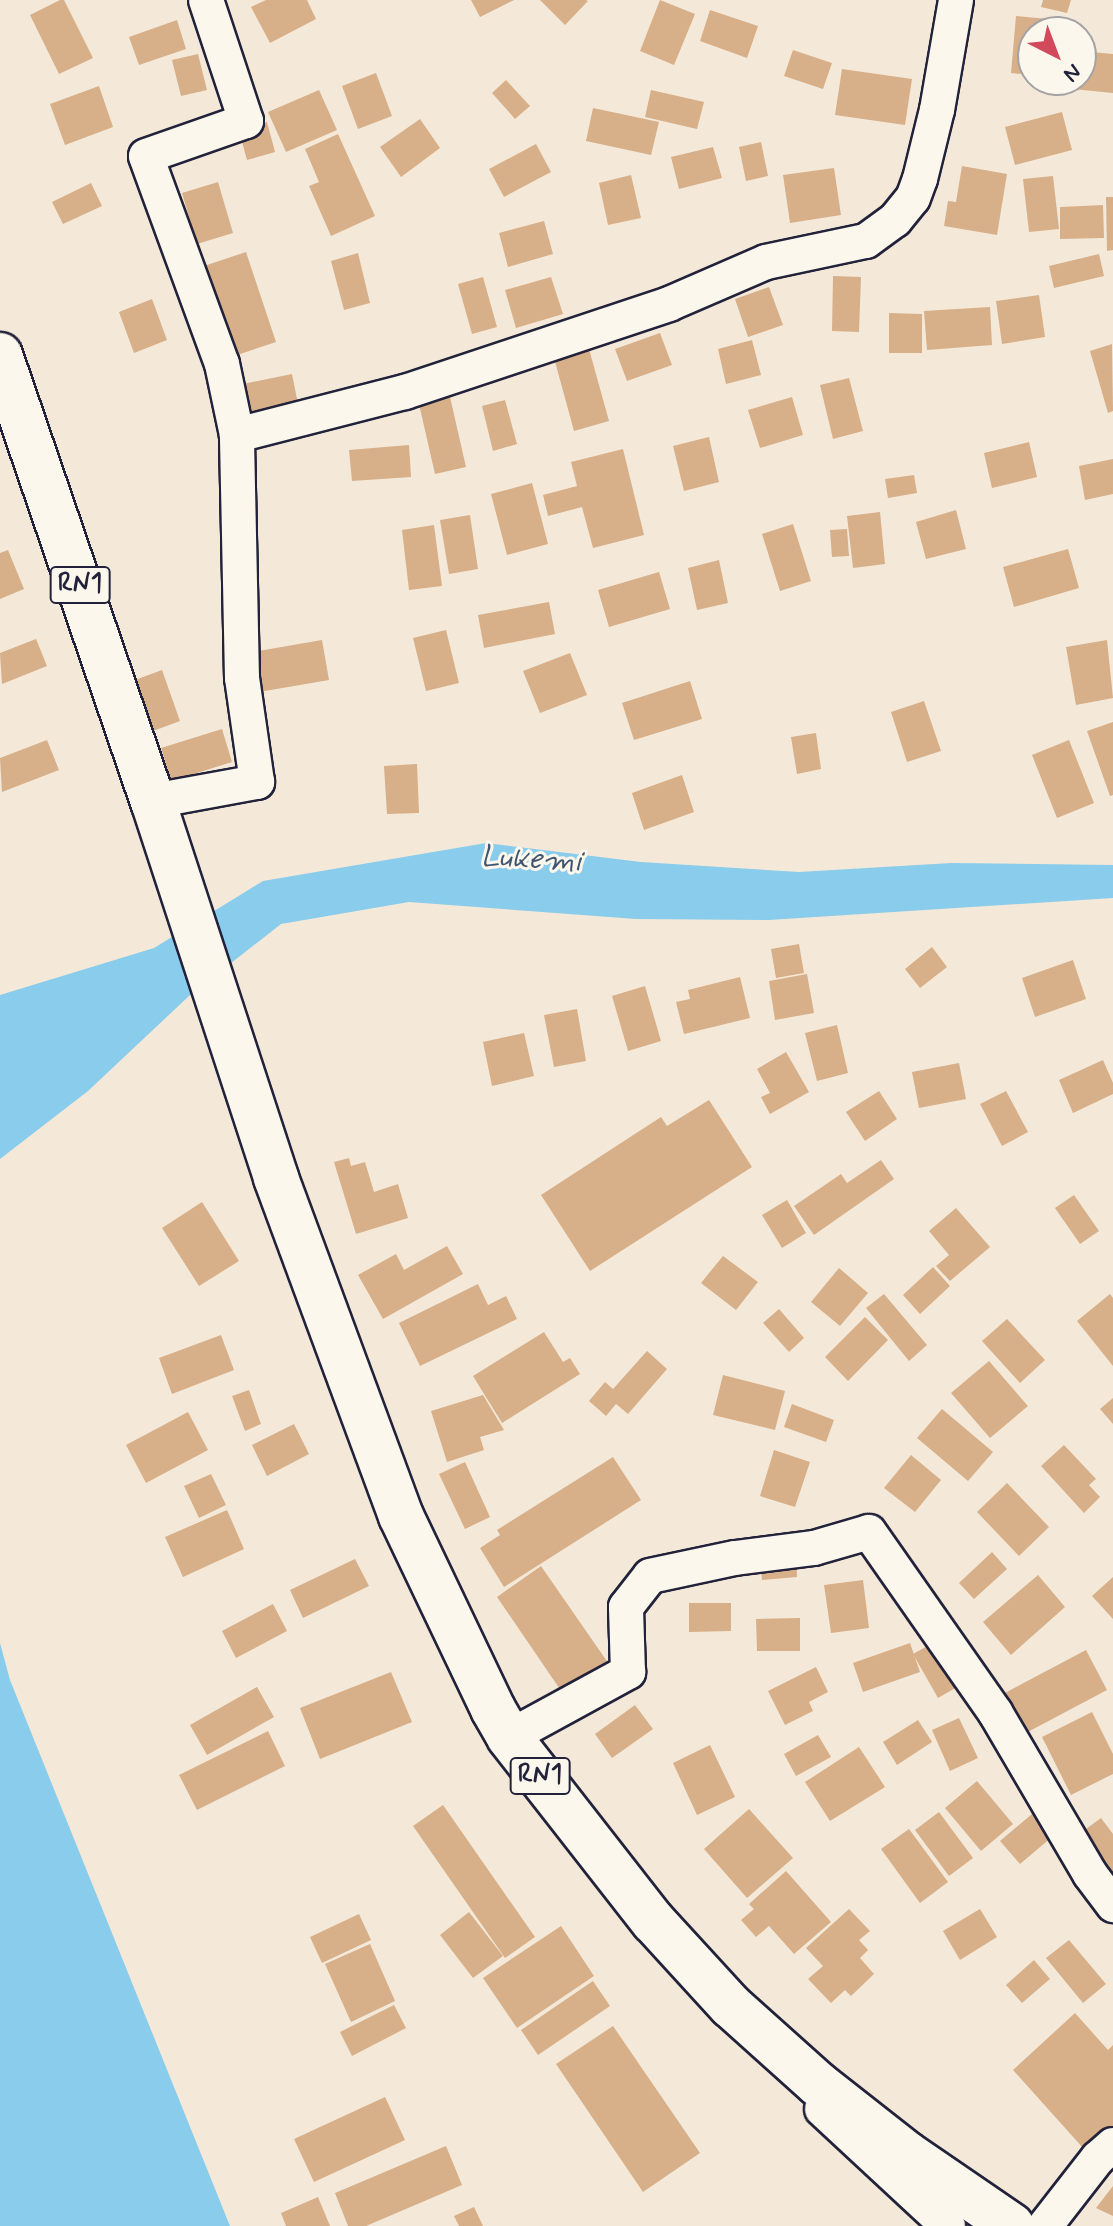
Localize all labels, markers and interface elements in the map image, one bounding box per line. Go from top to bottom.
north arrow [1017,16,1097,96]
text: N [1057,57,1087,88]
road number: RN1 [48,563,112,607]
water label: Lukemi [480,839,582,881]
road number: RN1 [508,1754,572,1798]

